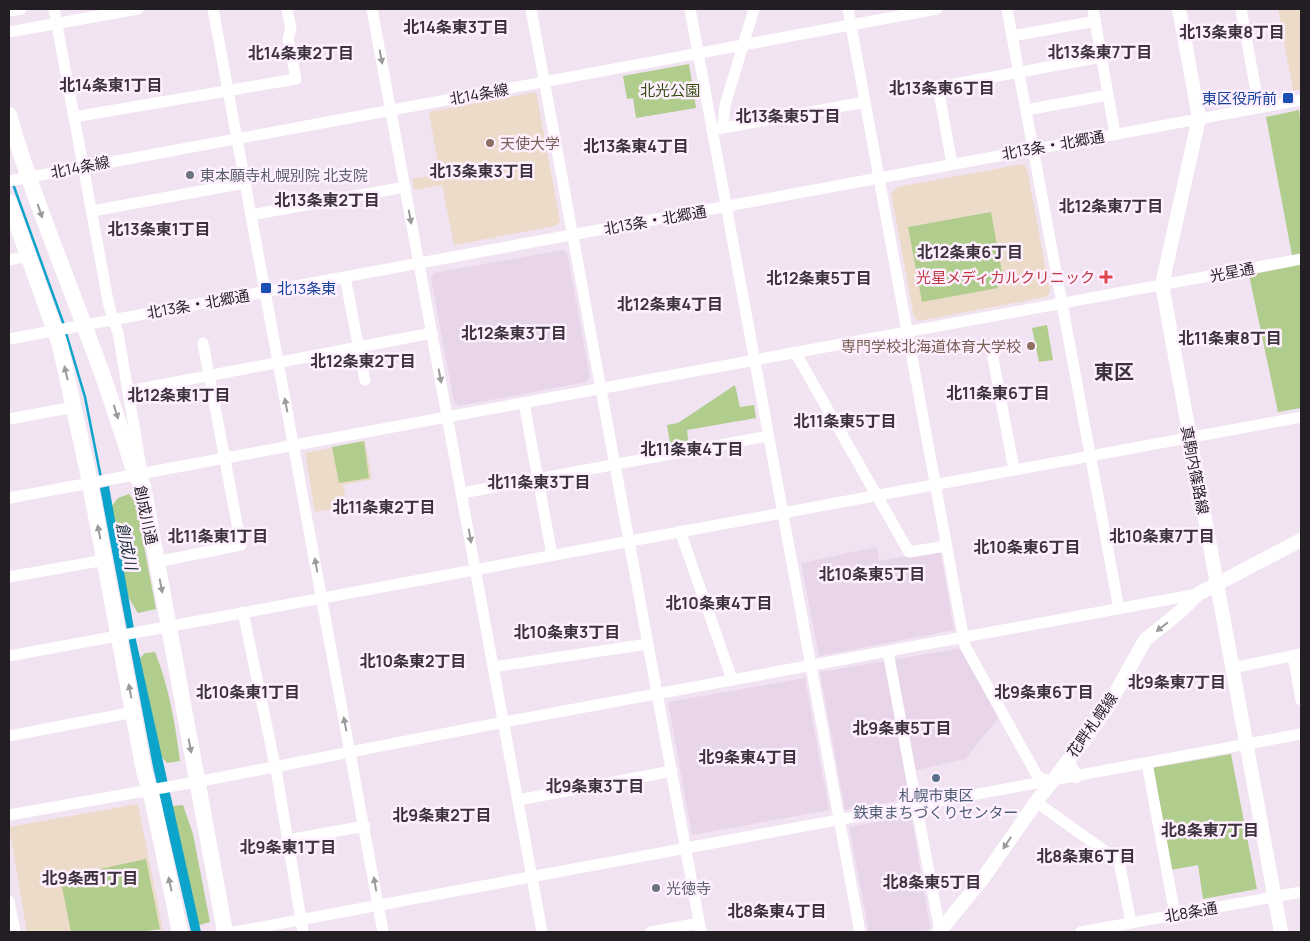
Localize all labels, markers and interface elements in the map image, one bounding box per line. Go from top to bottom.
district label: 北14条東3丁目 [403,16,509,38]
district label: 北13条東8丁目 [1179,21,1285,43]
district label: 北13条東7丁目 [1048,41,1152,63]
district label: 北14条東2丁目 [248,42,354,64]
one-way arrow [377,49,385,65]
district label: 北14条東1丁目 [59,74,163,96]
district label: 北13条東6丁目 [889,77,995,99]
street label: 北14条線 [448,78,510,110]
park label: 北光公園 [640,80,700,101]
place label: 東区役所前 [1202,88,1277,109]
marker: 東区役所前 [1281,91,1295,105]
district label: 北13条東5丁目 [735,105,841,127]
street label: 北13条・北郷通 [1000,126,1106,164]
place label: 天使大学 [500,133,560,154]
district label: 北13条東4丁目 [583,135,689,157]
marker: 天使大学 [484,137,496,149]
street label: 北14条線 [49,151,111,183]
district label: 北13条東3丁目 [429,160,535,182]
place label: 東本願寺札幌別院 北支院 [200,165,368,186]
marker: 東本願寺札幌別院 北支院 [184,169,196,181]
district label: 北13条東2丁目 [274,189,380,211]
district label: 北12条東7丁目 [1058,195,1164,217]
street label: 北13条・北郷通 [602,201,708,239]
one-way arrow [36,204,44,219]
one-way arrow [406,209,414,224]
district label: 北13条東1丁目 [107,218,211,240]
district label: 北12条東6丁目 [917,241,1023,263]
street label: 光星通 [1208,257,1256,287]
district label: 北12条東5丁目 [766,267,872,289]
place label: 光星メディカルクリニック [916,267,1095,288]
marker: 光星メディカルクリニック [1099,270,1113,284]
place label: 北13条東 [277,278,336,299]
marker: 北13条東 [259,281,273,295]
street label: 北13条・北郷通 [145,285,251,323]
district label: 北12条東4丁目 [617,293,723,315]
district label: 北12条東3丁目 [461,322,567,344]
district label: 北11条東8丁目 [1178,327,1282,349]
place label: 専門学校北海道体育大学校 [841,336,1021,357]
marker: 専門学校北海道体育大学校 [1025,340,1037,352]
district label: 北12条東2丁目 [310,350,416,372]
district label: 東区 [1094,358,1134,385]
one-way arrow [62,365,70,380]
one-way arrow [436,369,444,384]
district label: 北11条東6丁目 [946,382,1050,404]
district label: 北12条東1丁目 [127,384,231,406]
one-way arrow [282,396,290,412]
one-way arrow [112,405,120,420]
district label: 北11条東5丁目 [793,410,897,432]
street label: 真駒内篠路線 [1176,424,1214,516]
district label: 北11条東4丁目 [640,438,744,460]
district label: 北11条東3丁目 [487,471,591,493]
street label: 創成川通 [129,483,163,547]
district label: 北11条東2丁目 [332,496,436,518]
water label: 創成川 [111,520,143,574]
one-way arrow [95,523,103,539]
district label: 北11条東1丁目 [167,525,269,547]
district label: 北10条東7丁目 [1109,525,1215,547]
one-way arrow [466,528,474,544]
district label: 北10条東6丁目 [973,536,1081,558]
one-way arrow [311,556,319,572]
district label: 北10条東5丁目 [819,563,925,585]
one-way arrow [157,578,165,594]
district label: 北10条東4丁目 [665,592,773,614]
district label: 北10条東3丁目 [514,621,620,643]
one-way arrow [1155,621,1168,632]
district label: 北10条東2丁目 [359,650,467,672]
district label: 北9条東7丁目 [1128,671,1226,693]
district label: 北10条東1丁目 [196,681,300,703]
district label: 北9条東6丁目 [994,681,1094,703]
one-way arrow [125,683,133,699]
street label: 花畔札幌線 [1062,688,1122,762]
one-way arrow [341,716,349,732]
district label: 北9条東5丁目 [852,717,952,739]
one-way arrow [187,738,195,754]
district label: 北9条東4丁目 [698,746,798,768]
marker: 札幌市東区 鉄東まちづくりセンター [930,772,942,784]
district label: 北9条東3丁目 [545,775,645,797]
place label: 札幌市東区 鉄東まちづくりセンター [853,785,1019,823]
district label: 北9条東2丁目 [392,804,492,826]
district label: 北8条東7丁目 [1161,819,1259,841]
district label: 北9条東1丁目 [240,836,336,858]
one-way arrow [1002,837,1012,850]
district label: 北8条東6丁目 [1036,845,1136,867]
district label: 北9条西1丁目 [42,867,138,889]
district label: 北8条東5丁目 [882,871,982,893]
one-way arrow [370,876,378,892]
one-way arrow [166,877,174,892]
place label: 光徳寺 [666,878,711,899]
marker: 光徳寺 [650,882,662,894]
street label: 北8条通 [1163,897,1219,927]
district label: 北8条東4丁目 [727,900,827,922]

